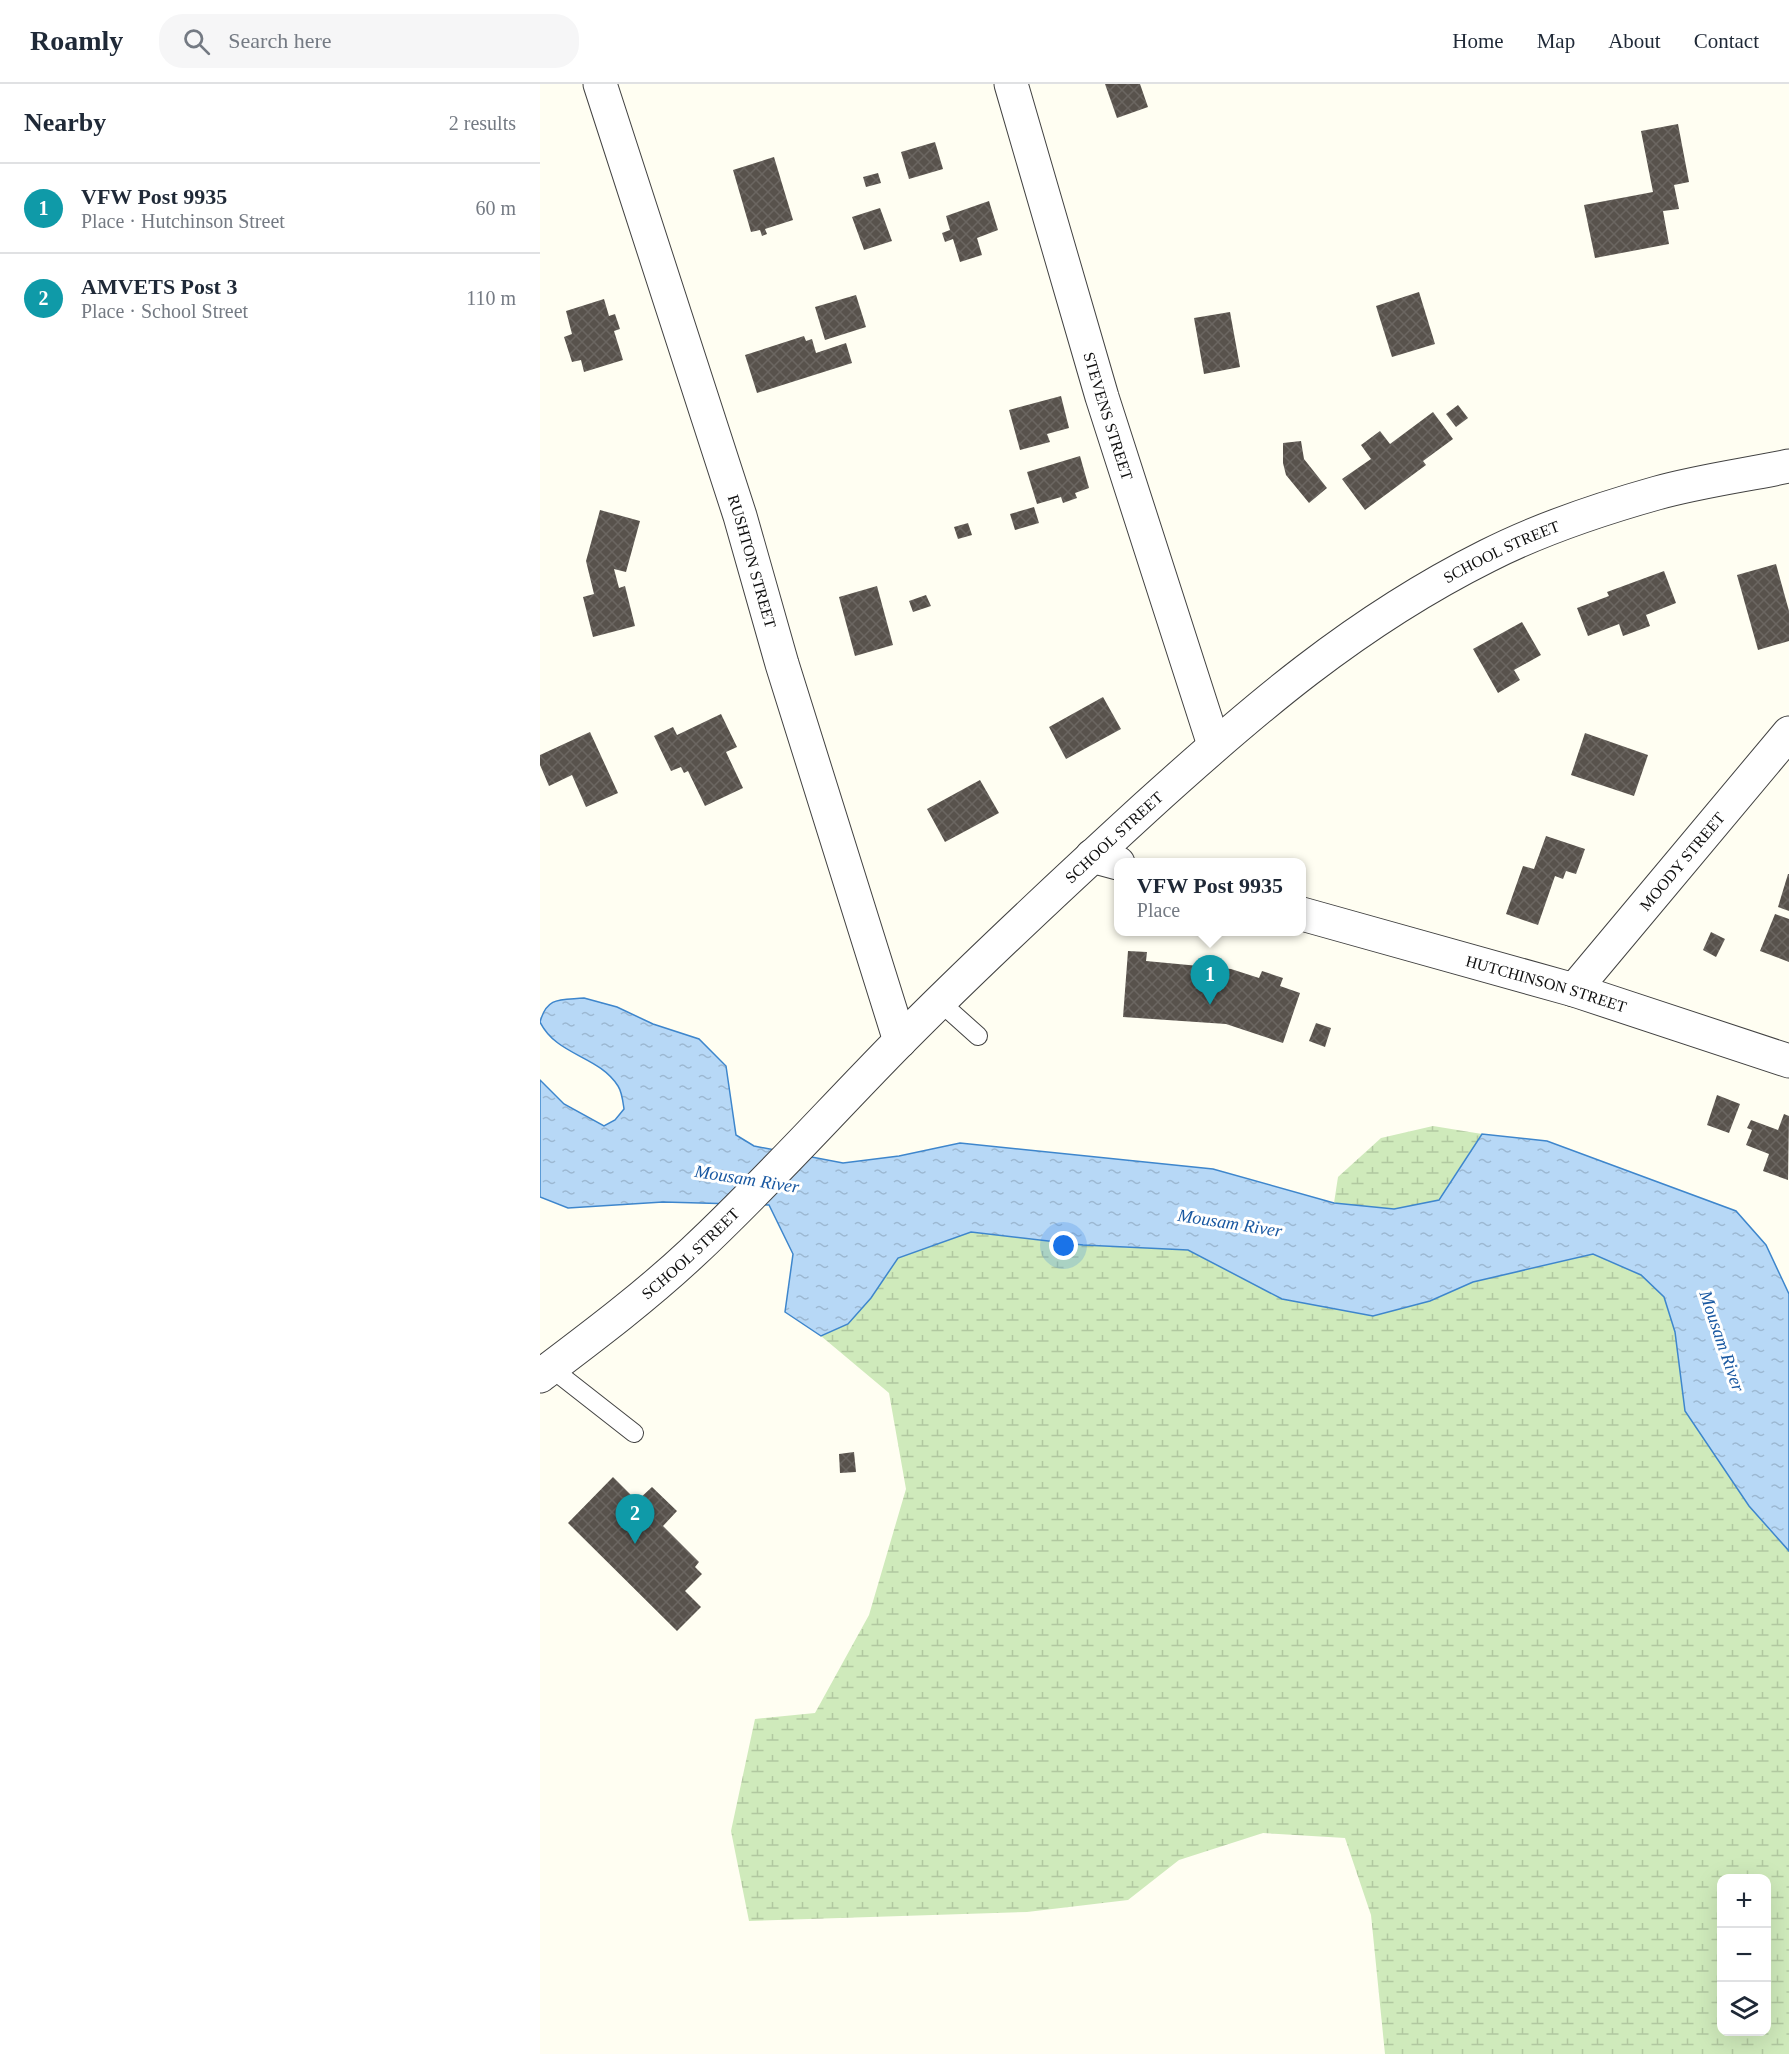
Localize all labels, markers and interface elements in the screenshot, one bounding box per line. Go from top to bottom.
search box [159,14,579,68]
text: Roamly [30,25,123,56]
icon: search [180,25,213,58]
text: Search here [228,28,332,53]
text: Home [1452,29,1504,53]
text: Map [1537,29,1575,53]
text: About [1608,29,1661,53]
text: Contact [1694,29,1759,53]
text: Nearby [24,108,106,137]
text: 2 results [449,112,516,134]
text: VFW Post 9935 [81,184,227,209]
text: 1 [39,197,49,219]
text: 60 m [475,197,516,219]
text: Place · Hutchinson Street [81,210,285,232]
text: AMVETS Post 3 [81,274,237,299]
text: 2 [39,287,49,309]
text: 110 m [466,287,516,309]
text: Place · School Street [81,300,248,322]
street label: STEVENS STREET [1081,350,1137,482]
street label: RUSHTON STREET [725,492,780,630]
street label: SCHOOL STREET [1440,517,1562,586]
street label: SCHOOL STREET [1061,788,1166,886]
street label: MOODY STREET [1636,809,1728,914]
popup [1114,858,1306,936]
text: VFW Post 9935 [1137,873,1283,898]
text: Place [1137,899,1180,921]
street label: HUTCHINSON STREET [1464,952,1629,1015]
pin: 1 [1190,956,1230,1005]
water label: Mousam River [692,1161,802,1197]
street label: SCHOOL STREET [638,1204,742,1302]
water label: Mousam River [1175,1205,1285,1241]
your location [1049,1231,1078,1260]
water label: Mousam River [1695,1287,1749,1395]
pin: 2 [616,1494,655,1544]
map controls [1717,1874,1771,2036]
button: + [1717,1874,1771,1928]
button: − [1717,1928,1771,1982]
button: layers [1717,1982,1771,2036]

